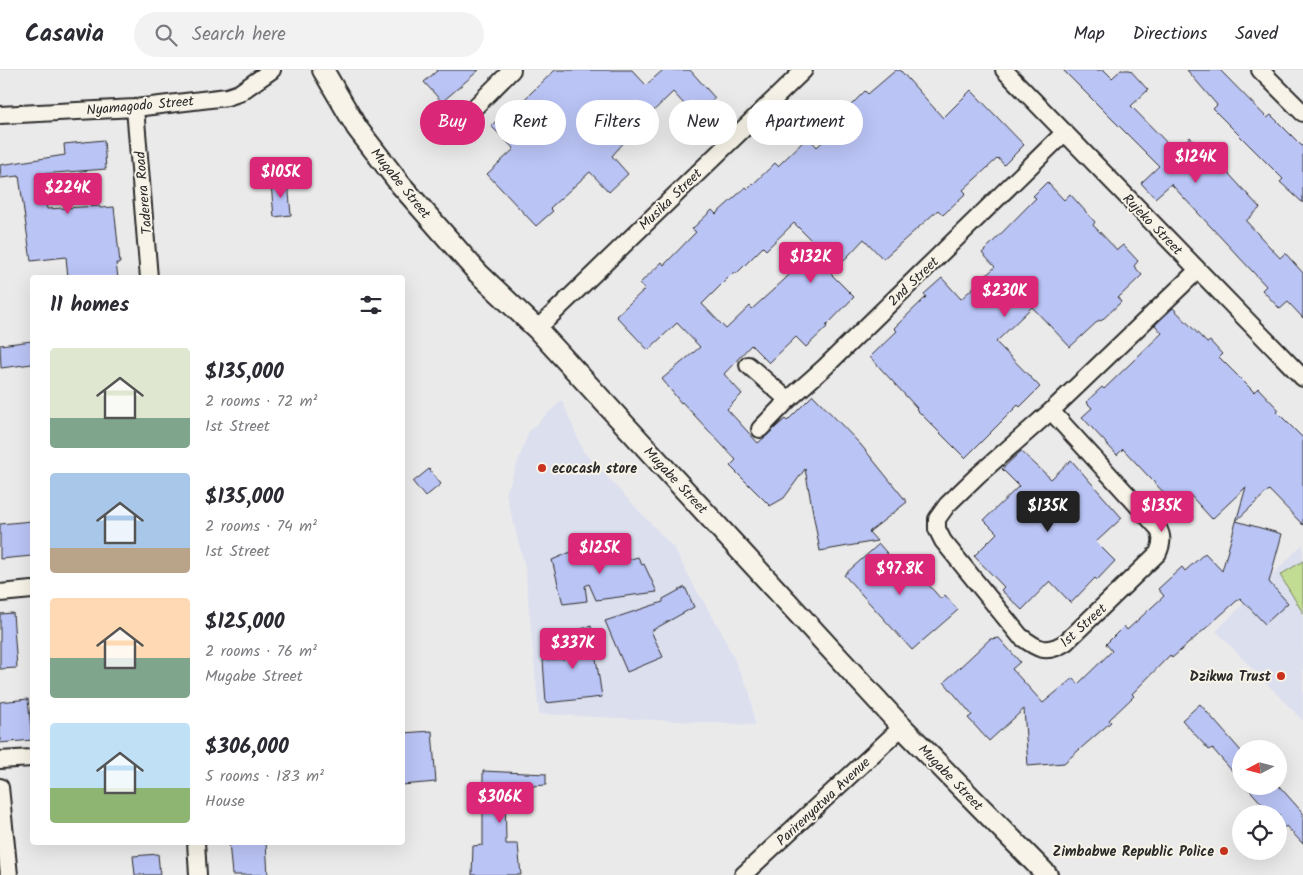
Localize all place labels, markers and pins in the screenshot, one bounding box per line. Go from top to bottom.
pin: $124K [1161,142,1231,184]
pin: $105K [246,156,316,199]
pin: $224K [33,172,103,215]
pin: $132K [776,242,846,284]
pin: $230K [970,276,1040,318]
place label: ecocash store [552,458,637,480]
marker: ecocash store [536,462,548,474]
pin: $135K [1013,490,1083,533]
pin: $135K [1127,490,1197,533]
pin: $125K [565,532,635,575]
pin: $97.8K [859,554,941,596]
pin: $337K [538,628,608,670]
place label: Dzikwa Trust [1190,666,1272,688]
marker: Dzikwa Trust [1275,670,1287,682]
pin: $306K [465,782,535,824]
place label: Zimbabwe Republic Police [1052,841,1214,863]
marker: Zimbabwe Republic Police [1218,845,1230,857]

